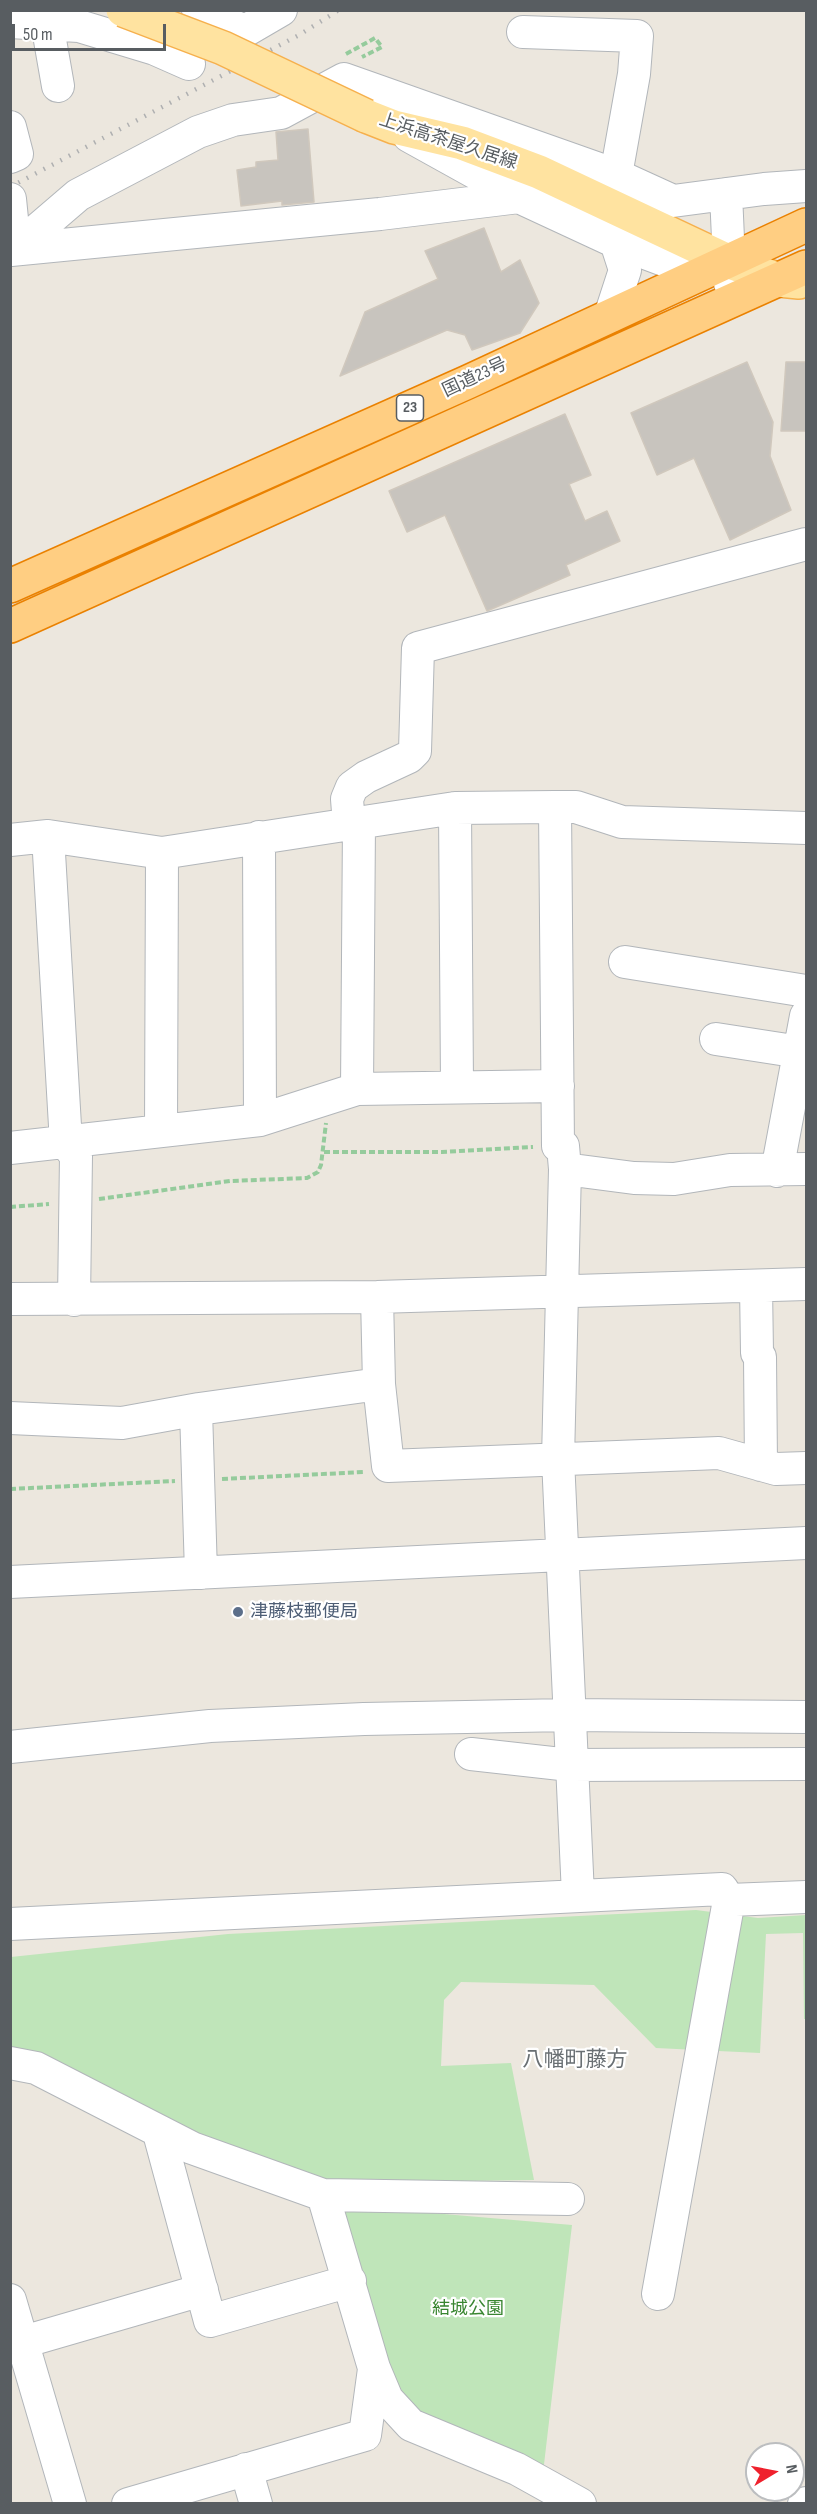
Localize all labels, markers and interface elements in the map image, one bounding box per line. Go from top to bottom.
scale bar [15,12,170,50]
text: 50 m [23,24,53,45]
street label: 上浜高茶屋久居線 [376,109,520,175]
street label: 国道23号 [439,354,511,402]
road number: 23 [396,395,424,421]
place label: 津藤枝郵便局 [250,1601,358,1623]
marker: 津藤枝郵便局 [231,1605,245,1619]
district label: 八幡町藤方 [523,2048,627,2074]
park label: 結城公園 [432,2298,504,2320]
north arrow [745,2442,805,2502]
text: N [781,2463,801,2475]

